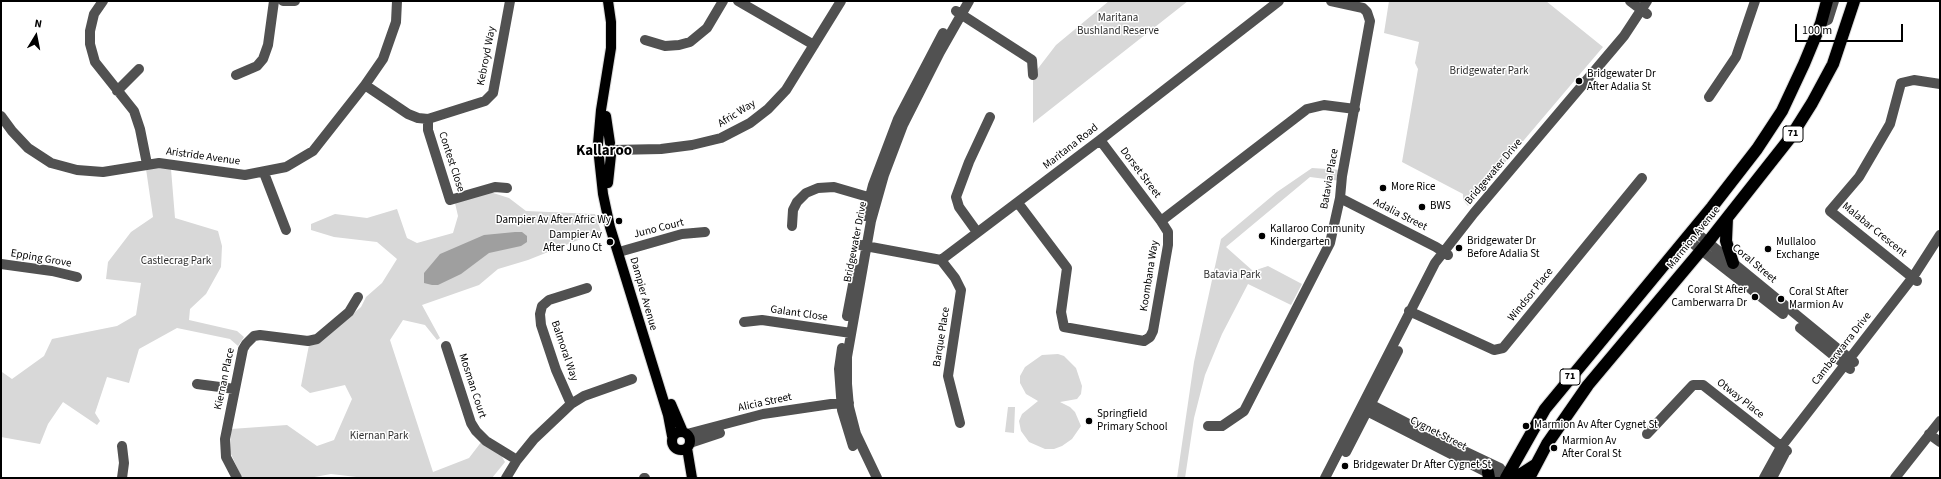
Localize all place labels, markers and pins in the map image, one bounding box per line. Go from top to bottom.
place label: Bridgewater Dr After Adalia St [1587,68,1656,94]
marker: Bridgewater Dr After Adalia St [1574,76,1584,86]
place label: More Rice [1391,181,1436,195]
marker: More Rice [1378,183,1388,193]
place label: BWS [1430,200,1451,214]
marker: BWS [1417,202,1427,212]
place label: Dampier Av After Afric Wy [496,214,611,228]
marker: Dampier Av After Afric Wy [614,216,624,226]
place label: Kallaroo Community Kindergarten [1270,223,1365,249]
place label: Dampier Av After Juno Ct [543,229,602,255]
marker: Kallaroo Community Kindergarten [1257,231,1267,241]
place label: Bridgewater Dr Before Adalia St [1467,235,1540,261]
place label: Mullaloo Exchange [1776,236,1820,262]
marker: Dampier Av After Juno Ct [605,237,615,247]
marker: Bridgewater Dr Before Adalia St [1454,243,1464,253]
marker: Mullaloo Exchange [1763,244,1773,254]
place label: Coral St After Camberwarra Dr [1671,284,1747,310]
place label: Coral St After Marmion Av [1789,286,1848,312]
marker: Coral St After Camberwarra Dr [1750,292,1760,302]
marker: Coral St After Marmion Av [1776,294,1786,304]
place label: Springfield Primary School [1097,408,1167,434]
marker: Springfield Primary School [1084,416,1094,426]
place label: Marmion Av After Cygnet St [1534,419,1658,433]
marker: Marmion Av After Cygnet St [1521,421,1531,431]
place label: Marmion Av After Coral St [1562,435,1621,461]
marker: Marmion Av After Coral St [1549,443,1559,453]
place label: Bridgewater Dr After Cygnet St [1353,459,1491,473]
marker: Bridgewater Dr After Cygnet St [1340,461,1350,471]

